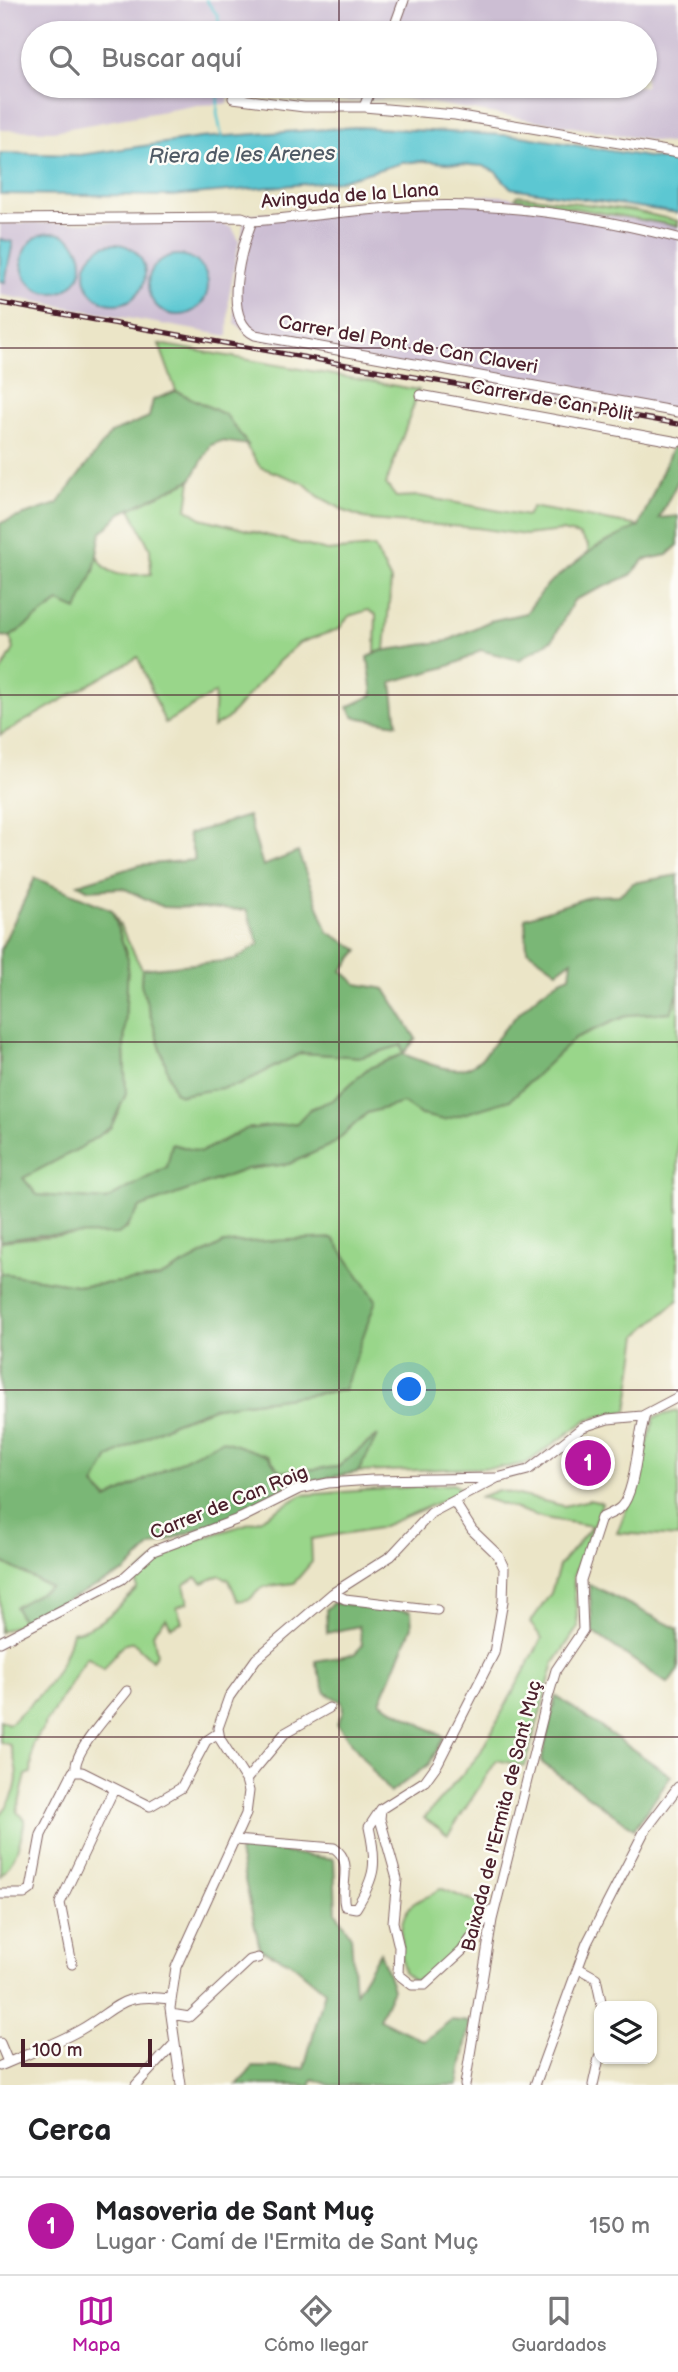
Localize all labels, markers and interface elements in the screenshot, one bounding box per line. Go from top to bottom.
search box [21,21,657,98]
icon: search [45,41,83,79]
text: Buscar aquí [101,44,242,75]
water label: Riera de les Arenes [148,141,336,169]
street label: Avinguda de la Llana [260,178,440,214]
street label: Carrer del Pont de Can Claveri [276,311,540,379]
street label: Carrer de Can Pòlit [469,375,635,427]
your location [392,1372,426,1406]
pin: 1 [565,1437,611,1489]
street label: Carrer de Can Roig [147,1461,311,1545]
street label: Baixada de l'Ermita de Sant Muç [457,1678,547,1954]
map controls [594,2001,657,2064]
button: layers [594,2001,657,2064]
scale bar [21,2036,152,2068]
text: 100 m [32,2039,83,2062]
text: Cerca [28,2113,111,2149]
text: Masoveria de Sant Muç [95,2197,374,2228]
text: 1 [46,2212,56,2240]
text: 150 m [589,2212,650,2240]
text: Lugar · Camí de l'Ermita de Sant Muç [95,2228,478,2256]
tab: Mapa [72,2292,121,2357]
tab: Cómo llegar [264,2292,368,2357]
tab: Guardados [512,2292,606,2357]

